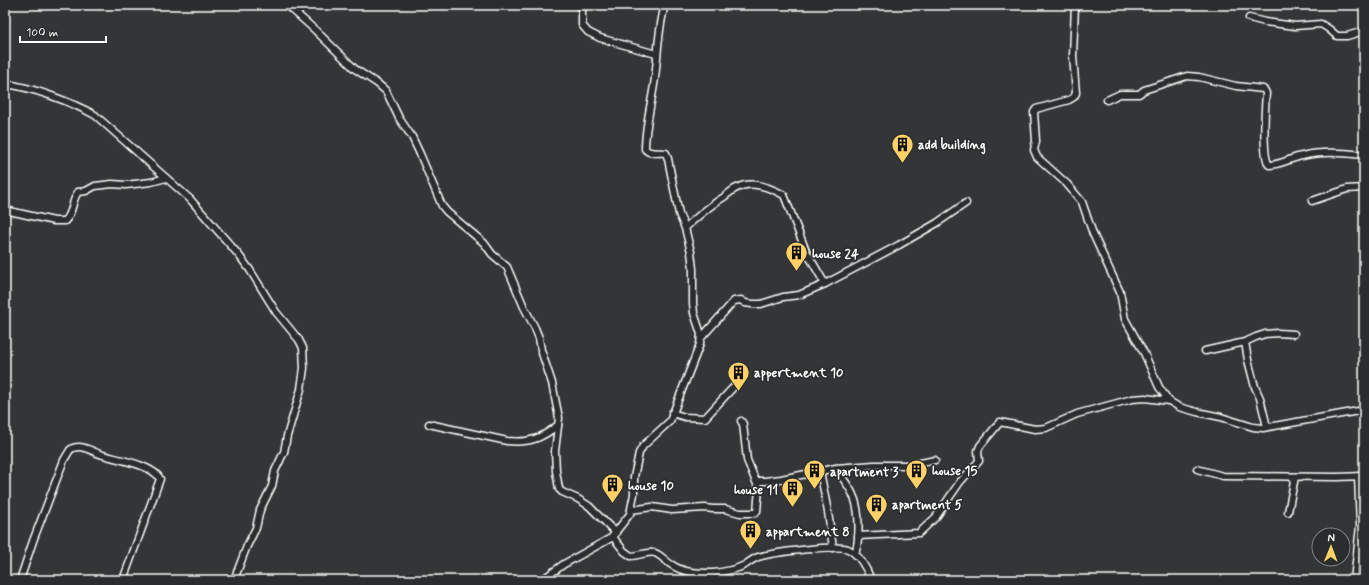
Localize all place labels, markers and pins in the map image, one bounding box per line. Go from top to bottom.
building icon: add building [889,131,915,164]
place label: add building [918,137,986,155]
building icon: house 24 [784,240,810,273]
place label: house 24 [812,246,859,263]
building icon: appertment 10 [726,359,752,392]
place label: appertment 10 [754,365,844,382]
building icon: house 15 [903,457,929,490]
building icon: apartment 3 [801,458,827,491]
place label: house 15 [932,463,977,480]
place label: apartment 3 [830,464,899,481]
building icon: house 10 [600,472,626,505]
building icon: house 11 [780,476,806,509]
place label: house 10 [628,478,674,495]
place label: house 11 [734,482,778,499]
building icon: apartment 5 [864,491,890,524]
place label: apartment 5 [892,497,963,514]
building icon: appartment 8 [737,518,763,551]
place label: appartment 8 [766,524,850,541]

